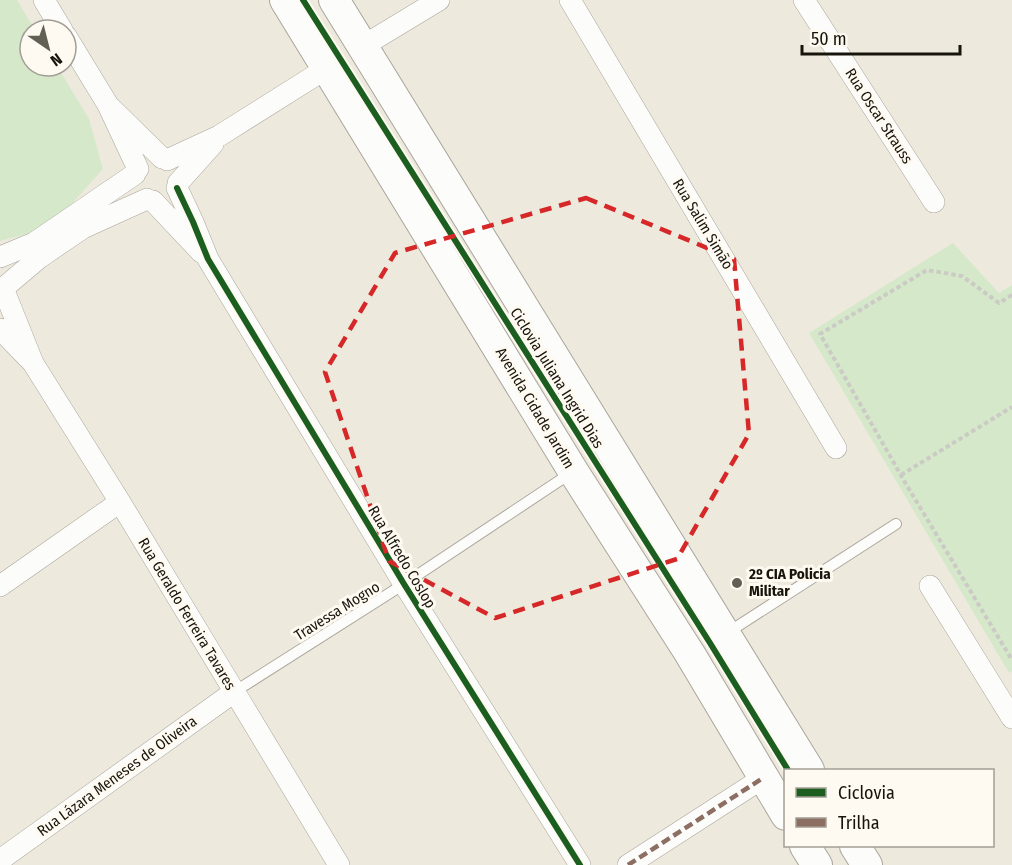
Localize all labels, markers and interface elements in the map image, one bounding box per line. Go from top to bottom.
north arrow [18,18,78,78]
scale bar [802,18,960,56]
text: 50 m [811,28,847,50]
text: N [47,49,66,70]
street label: Rua Oscar Strauss [841,65,917,167]
street label: Rua Salim Simão [669,176,737,273]
street label: Ciclovia Juliana Ingrid Dias [506,304,608,452]
street label: Avenida Cidade Jardim [492,344,578,472]
street label: Rua Alfredo Coslop [364,502,440,612]
street label: Rua Geraldo Ferreira Tavares [134,535,240,693]
place label: 2º CIA Policia Militar [748,565,831,600]
marker: 2º CIA Policia Militar [730,576,744,590]
street label: Travessa Mogno [291,578,383,644]
street label: Rua Lázara Meneses de Oliveira [34,712,200,840]
legend [784,769,994,847]
text: Ciclovia [838,782,895,804]
text: Trilha [838,812,880,834]

